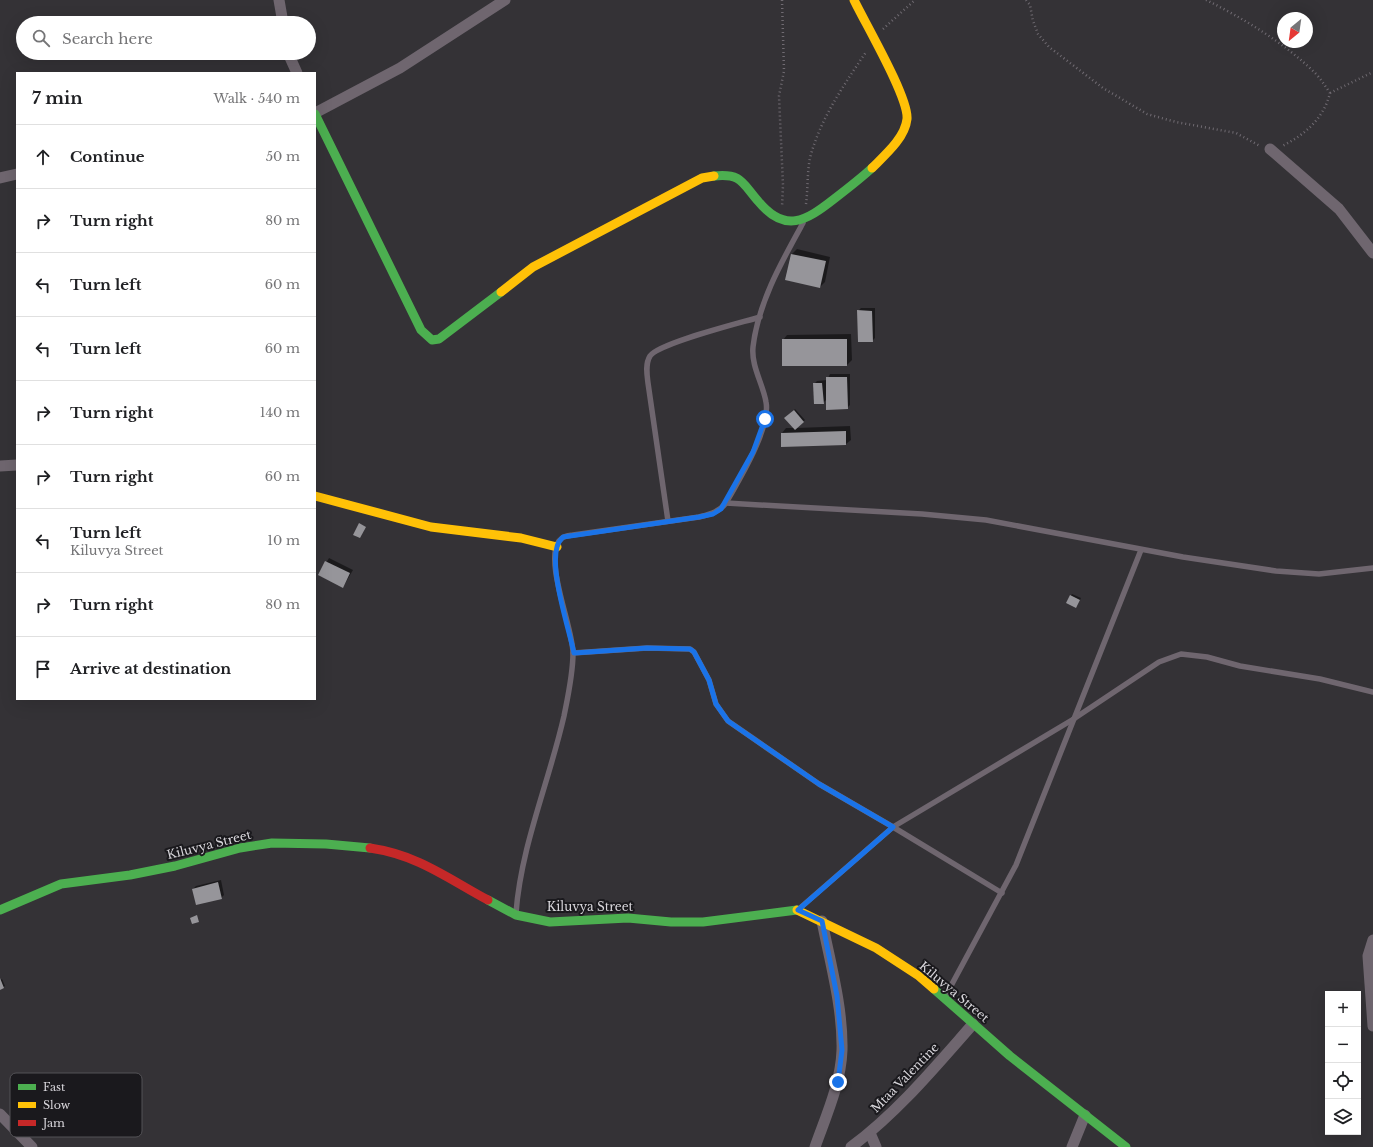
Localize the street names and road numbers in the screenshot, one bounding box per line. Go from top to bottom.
street label: Kiluvya Street [165,827,253,862]
street label: Kiluvya Street [547,899,634,914]
street label: Kiluvya Street [916,958,993,1025]
street label: Mtaa Valentine [868,1040,942,1116]

